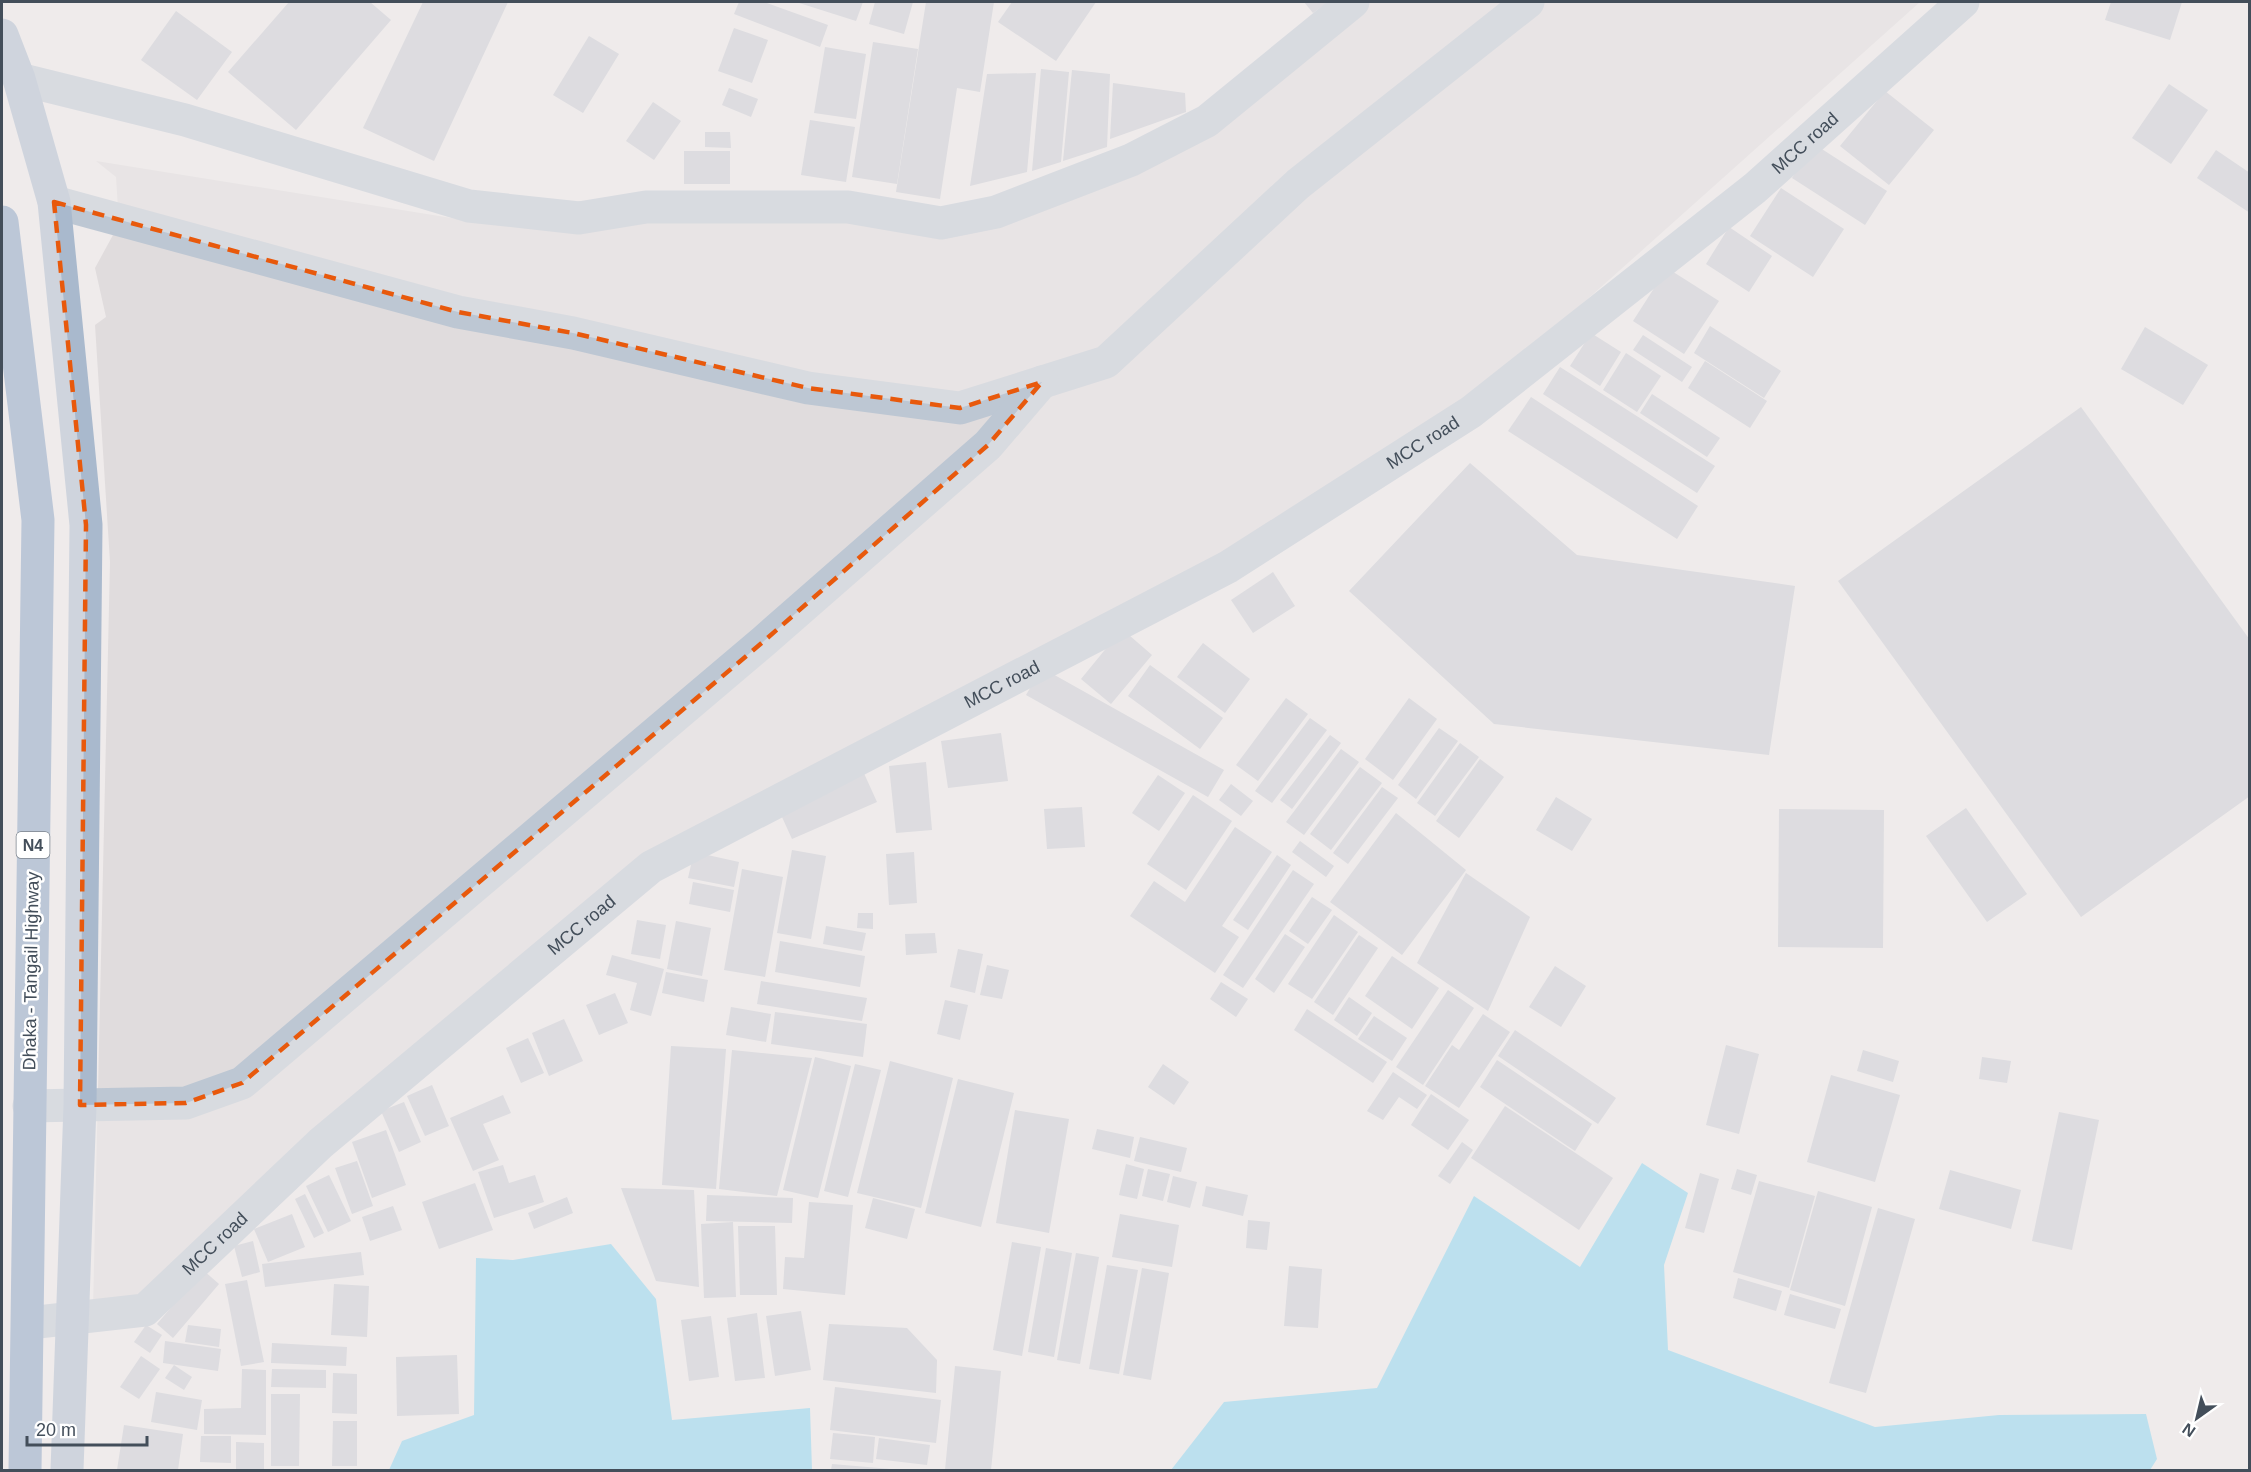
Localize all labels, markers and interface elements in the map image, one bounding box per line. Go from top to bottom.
street label: MCC road [1768,108,1842,178]
street label: MCC road [1383,412,1463,473]
street label: MCC road [961,657,1043,712]
road number: N4 [16,832,50,858]
street label: Dhaka - Tangail Highway [19,871,43,1071]
street label: MCC road [544,891,619,959]
street label: MCC road [178,1208,251,1279]
north arrow [2167,1388,2227,1448]
scale bar [27,1409,147,1447]
text: 20 m [36,1420,76,1440]
text: N [2179,1420,2198,1440]

